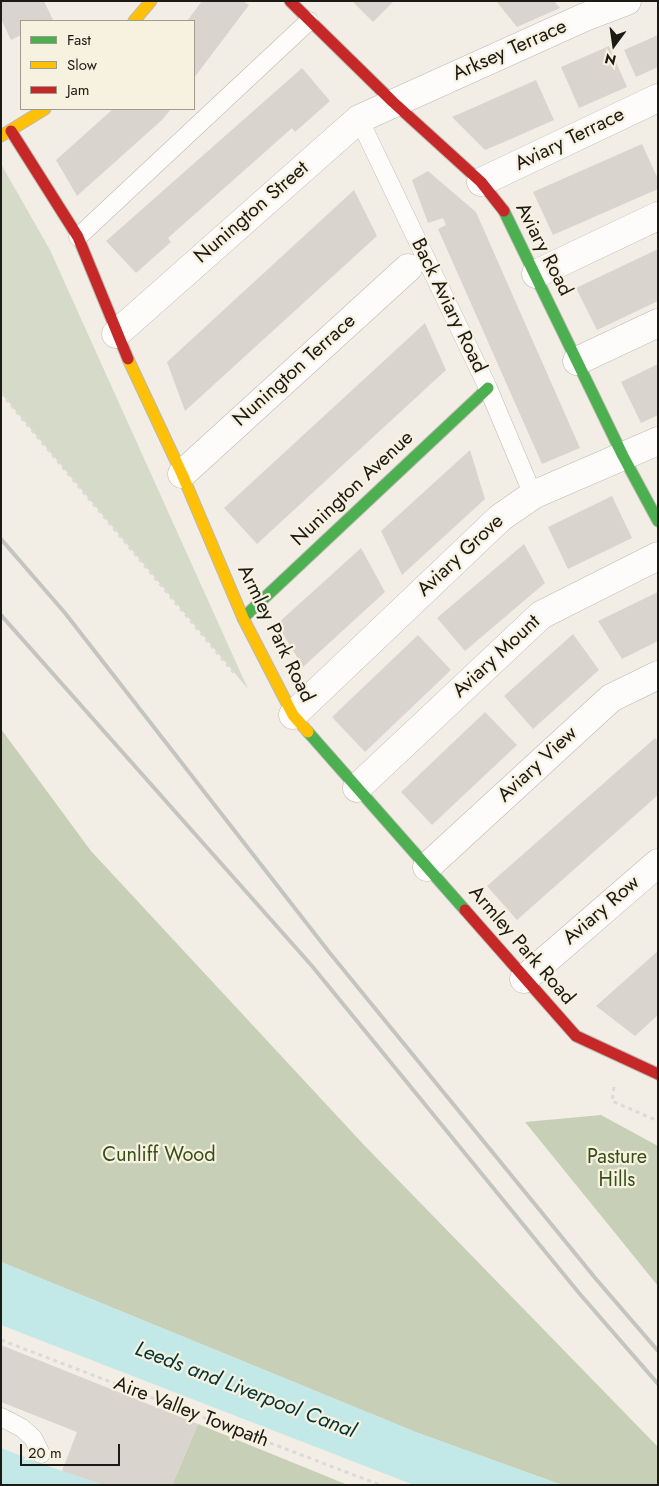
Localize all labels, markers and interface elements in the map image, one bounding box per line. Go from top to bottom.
street label: Arksey Terrace [449,15,571,87]
legend [20,20,195,110]
north arrow [589,20,639,70]
text: Fast [67,29,91,51]
text: N [603,49,618,71]
text: Slow [67,54,97,76]
text: Jam [67,79,90,101]
street label: Aviary Terrace [511,103,629,177]
street label: Nunington Street [190,157,314,269]
street label: Aviary Road [509,199,577,301]
street label: Back Aviary Road [405,235,491,377]
street label: Nunington Terrace [229,310,361,432]
street label: Nunington Avenue [287,426,419,552]
street label: Aviary Grove [413,510,509,602]
street label: Armley Park Road [231,561,319,707]
street label: Aviary Mount [448,610,546,704]
street label: Aviary View [493,722,583,808]
street label: Aviary Row [559,871,645,951]
street label: Armley Park Road [463,882,579,1010]
park label: Cunliff Wood [102,1144,216,1168]
park label: Pasture Hills [587,1146,647,1193]
water label: Leeds and Liverpool Canal [131,1337,359,1445]
street label: Aire Valley Towpath [110,1372,272,1454]
scale bar [22,1434,122,1466]
text: 20 m [28,1442,62,1464]

